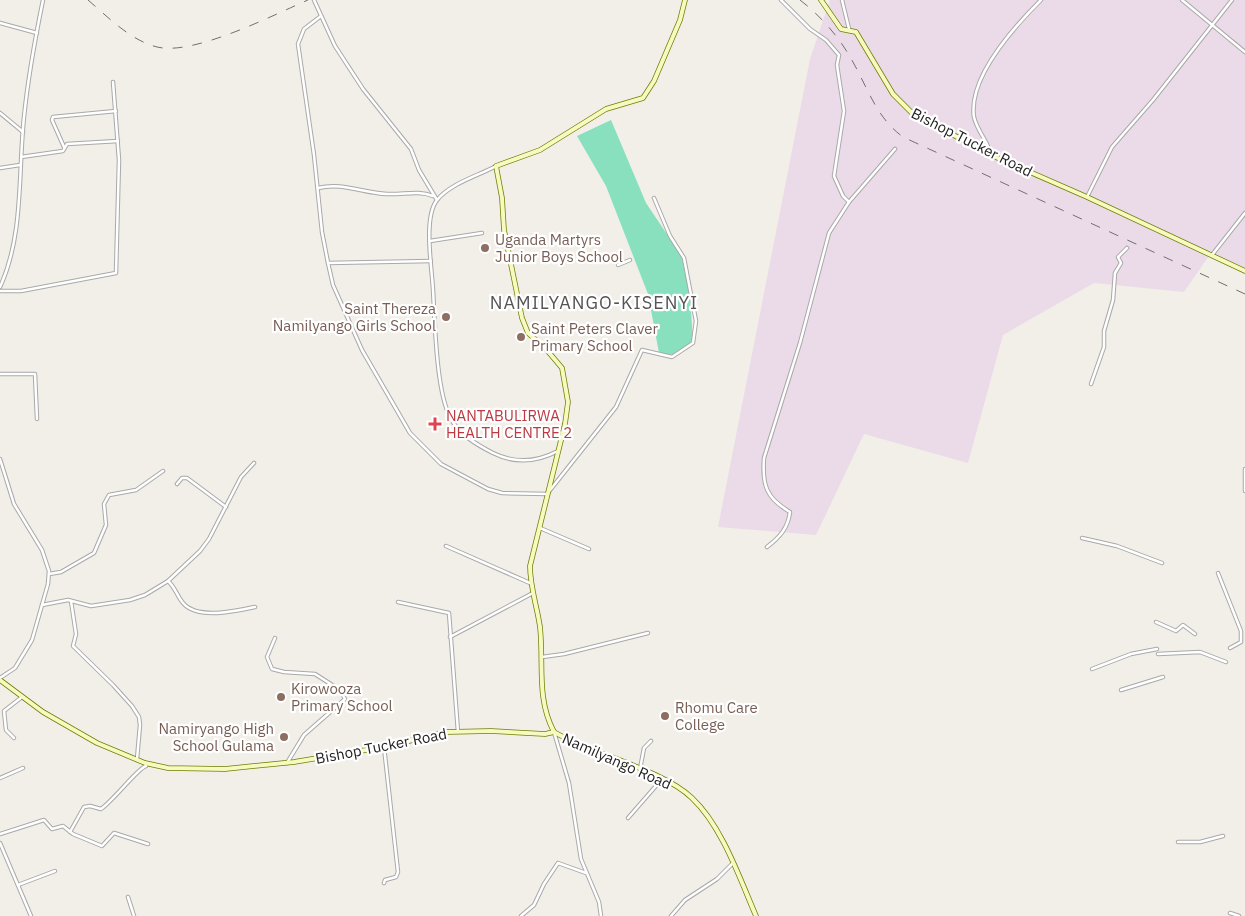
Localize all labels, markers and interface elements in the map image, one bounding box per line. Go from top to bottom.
street label: Bishop Tucker Road [908,103,1036,181]
place label: Uganda Martyrs Junior Boys School [495,230,623,266]
marker: Uganda Martyrs Junior Boys School [479,242,491,254]
district label: NAMILYANGO-KISENYI [490,291,698,314]
place label: Saint Thereza Namilyango Girls School [273,299,436,335]
marker: Saint Thereza Namilyango Girls School [440,311,452,323]
place label: Saint Peters Claver Primary School [531,319,658,355]
marker: Saint Peters Claver Primary School [515,331,527,343]
place label: NANTABULIRWA HEALTH CENTRE 2 [446,406,572,442]
marker: NANTABULIRWA HEALTH CENTRE 2 [428,417,442,431]
place label: Kirowooza Primary School [291,679,393,715]
marker: Kirowooza Primary School [275,691,287,703]
place label: Rhomu Care College [675,698,758,734]
marker: Rhomu Care College [659,710,671,722]
place label: Namiryango High School Gulama [159,719,274,755]
street label: Bishop Tucker Road [314,724,448,768]
street label: Namilyango Road [559,728,675,794]
marker: Namiryango High School Gulama [278,731,290,743]

